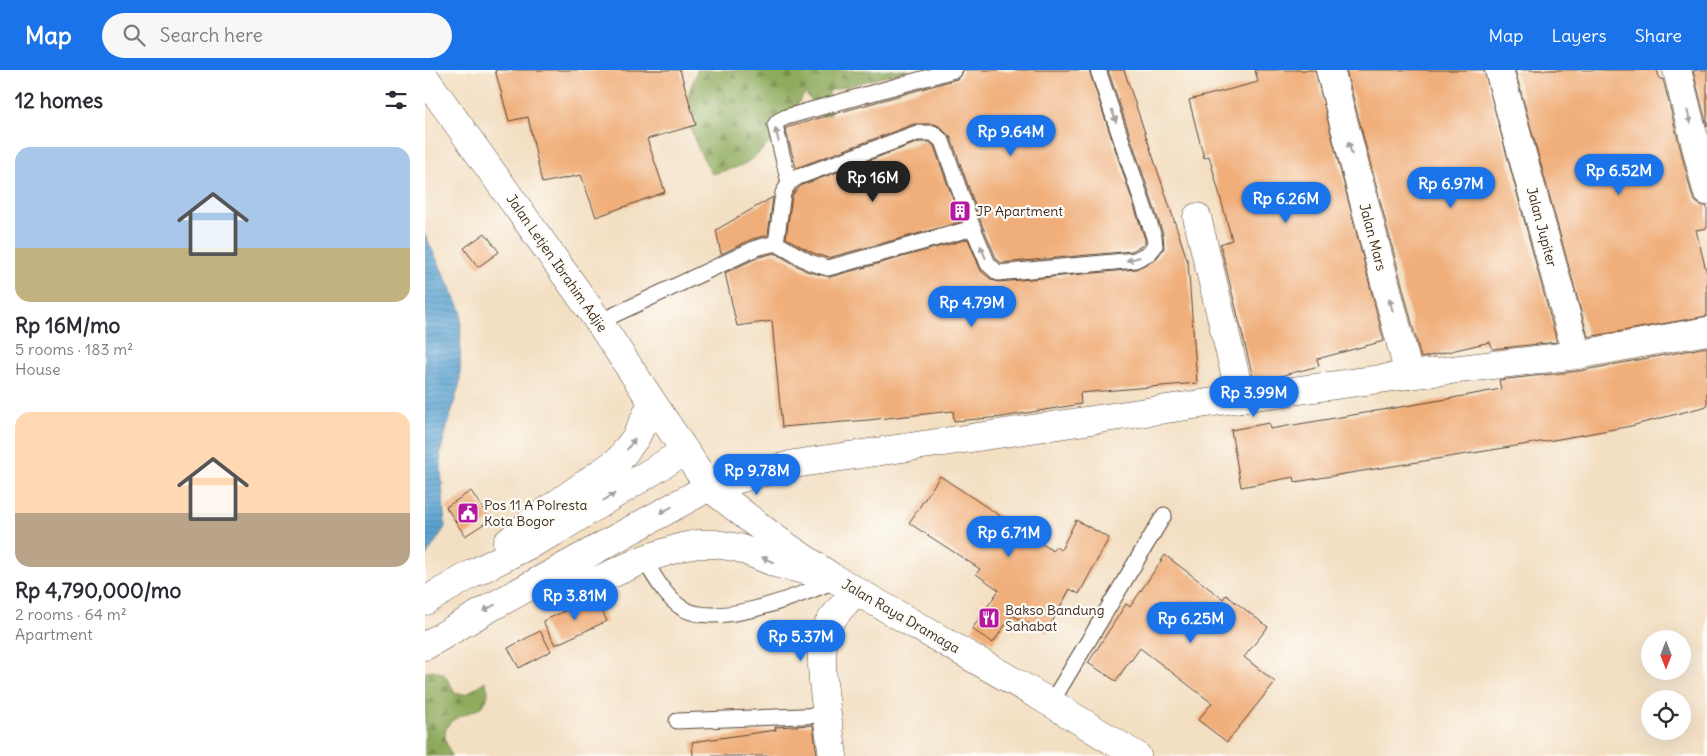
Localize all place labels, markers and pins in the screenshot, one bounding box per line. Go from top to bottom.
pin: Rp 9.64M [959,114,1063,157]
pin: Rp 6.52M [1567,154,1671,196]
pin: Rp 16M [832,160,914,203]
pin: Rp 6.97M [1399,166,1503,209]
pin: Rp 6.26M [1234,182,1338,224]
building icon: JP Apartment [948,199,972,223]
place label: JP Apartment [976,202,1063,220]
pin: Rp 4.79M [920,286,1024,328]
pin: Rp 3.99M [1202,376,1306,418]
pin: Rp 9.78M [705,454,809,496]
place label: Pos 11 A Polresta Kota Bogor [484,496,588,530]
public building icon: Pos 11 A Polresta Kota Bogor [456,501,480,525]
pin: Rp 6.71M [957,516,1061,558]
pin: Rp 3.81M [523,578,627,621]
place label: Bakso Bandung Sahabat [1005,601,1104,635]
pin: Rp 6.25M [1139,602,1243,644]
restaurant icon: Bakso Bandung Sahabat [977,606,1001,630]
pin: Rp 5.37M [749,620,853,662]

